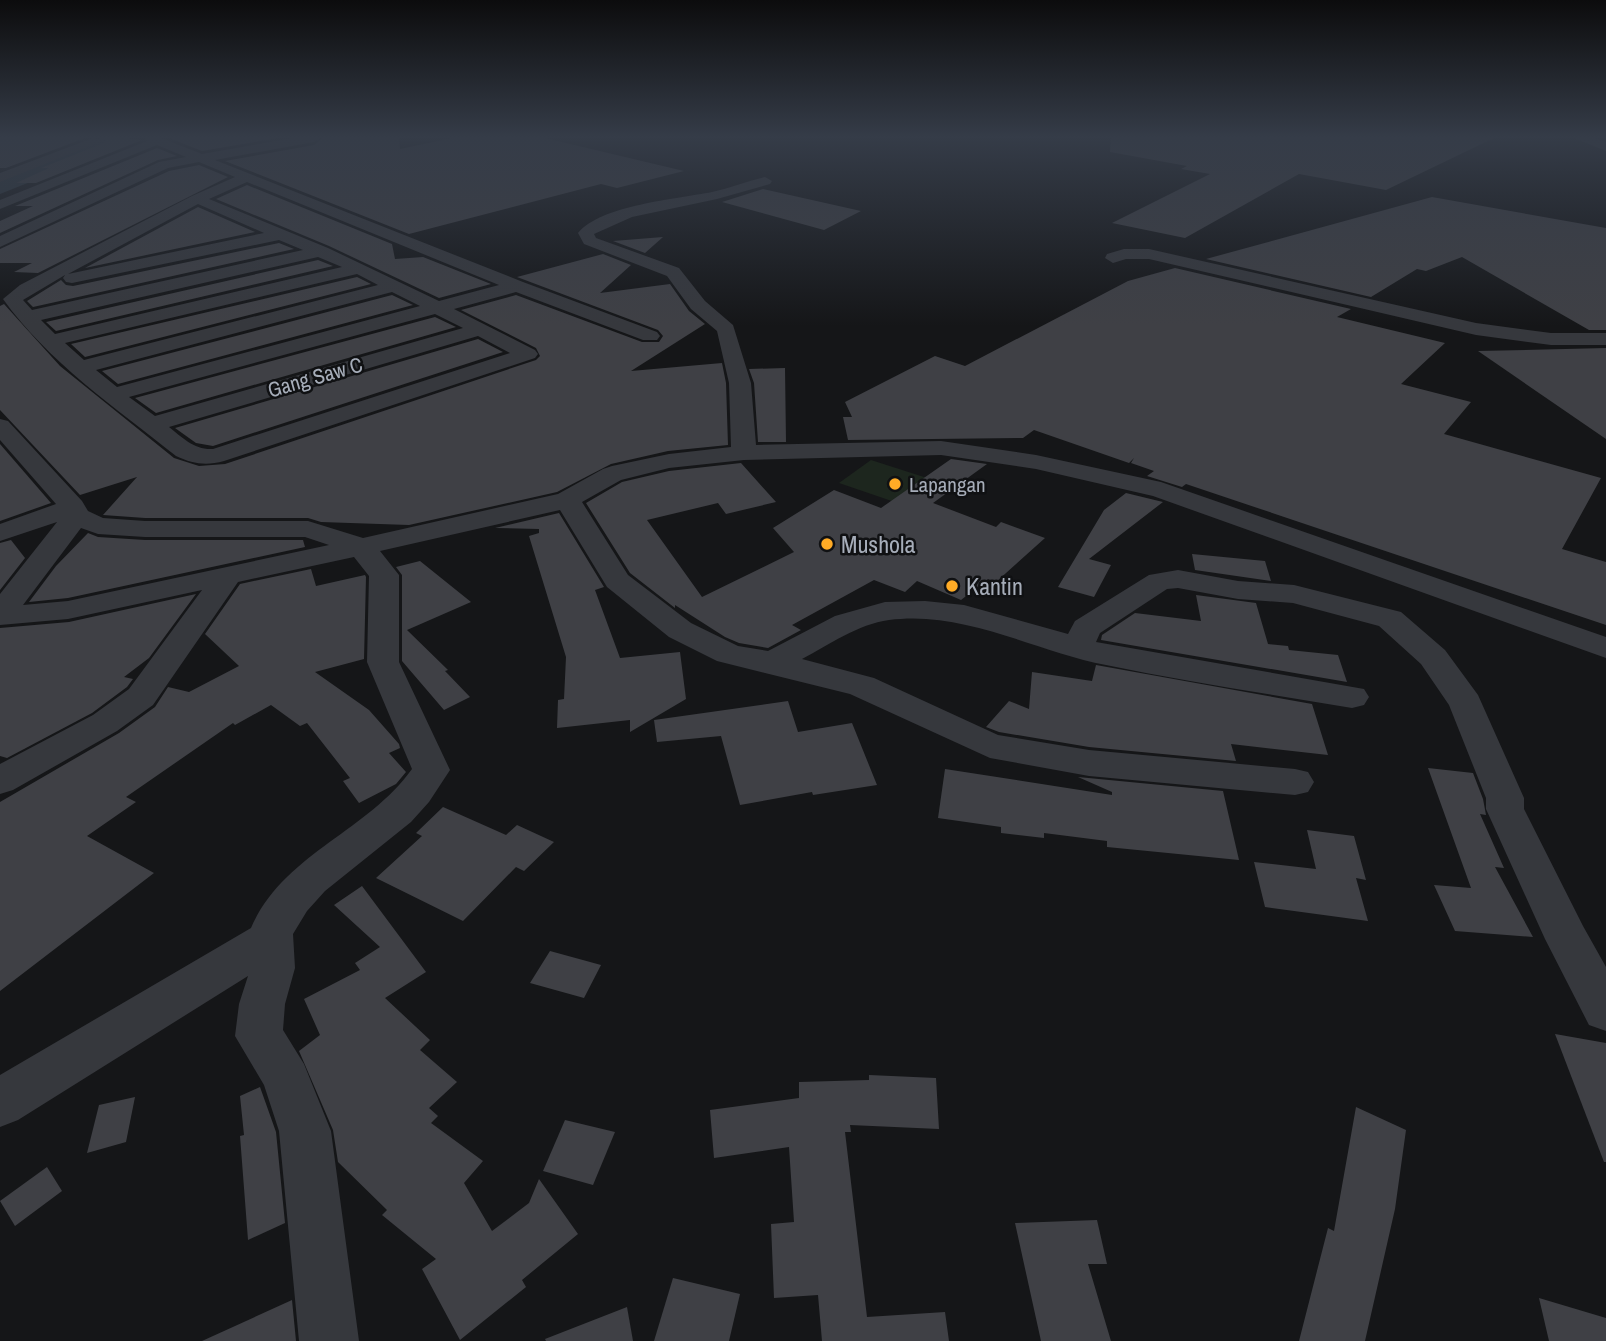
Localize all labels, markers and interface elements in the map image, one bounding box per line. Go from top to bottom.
street label: Gang Saw C [264,350,366,404]
place label: Lapangan [909,470,986,499]
marker: Lapangan [887,476,903,492]
place label: Mushola [841,528,915,560]
marker: Mushola [819,536,835,552]
place label: Kantin [966,570,1023,602]
marker: Kantin [944,578,960,594]

